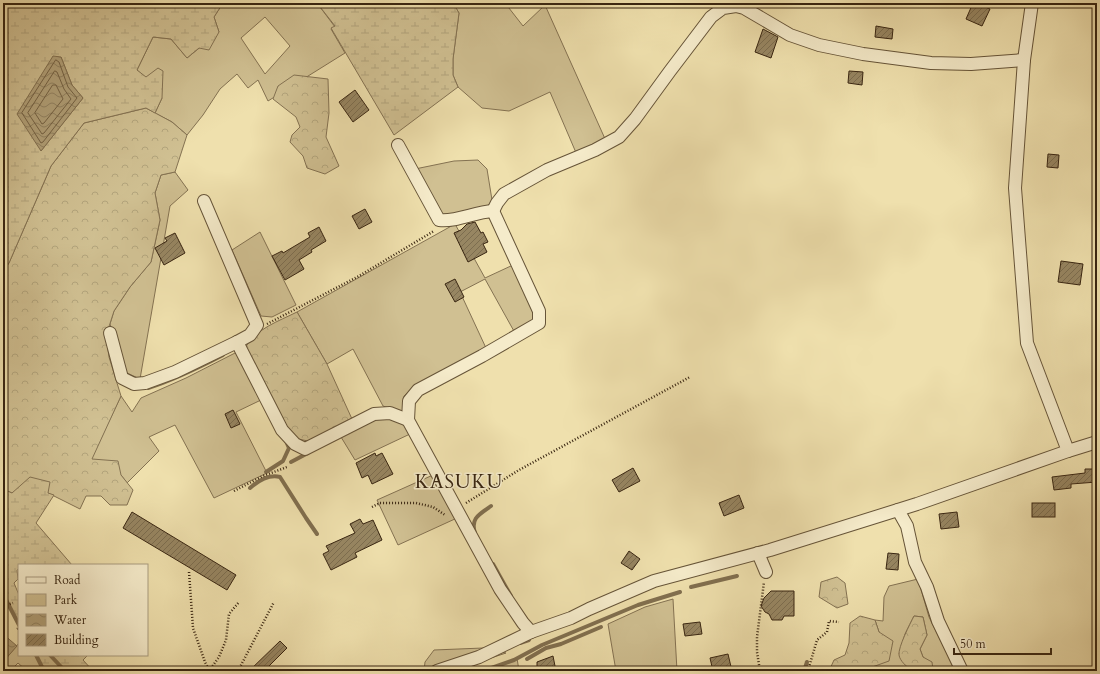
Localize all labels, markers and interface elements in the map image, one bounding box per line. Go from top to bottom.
district label: KASUKU [415,469,503,495]
legend [18,564,148,656]
text: Road [54,572,81,588]
text: Park [54,592,78,608]
text: Water [53,612,87,628]
scale bar [954,630,1051,656]
text: Building [54,632,99,648]
text: 50 m [960,636,987,652]

